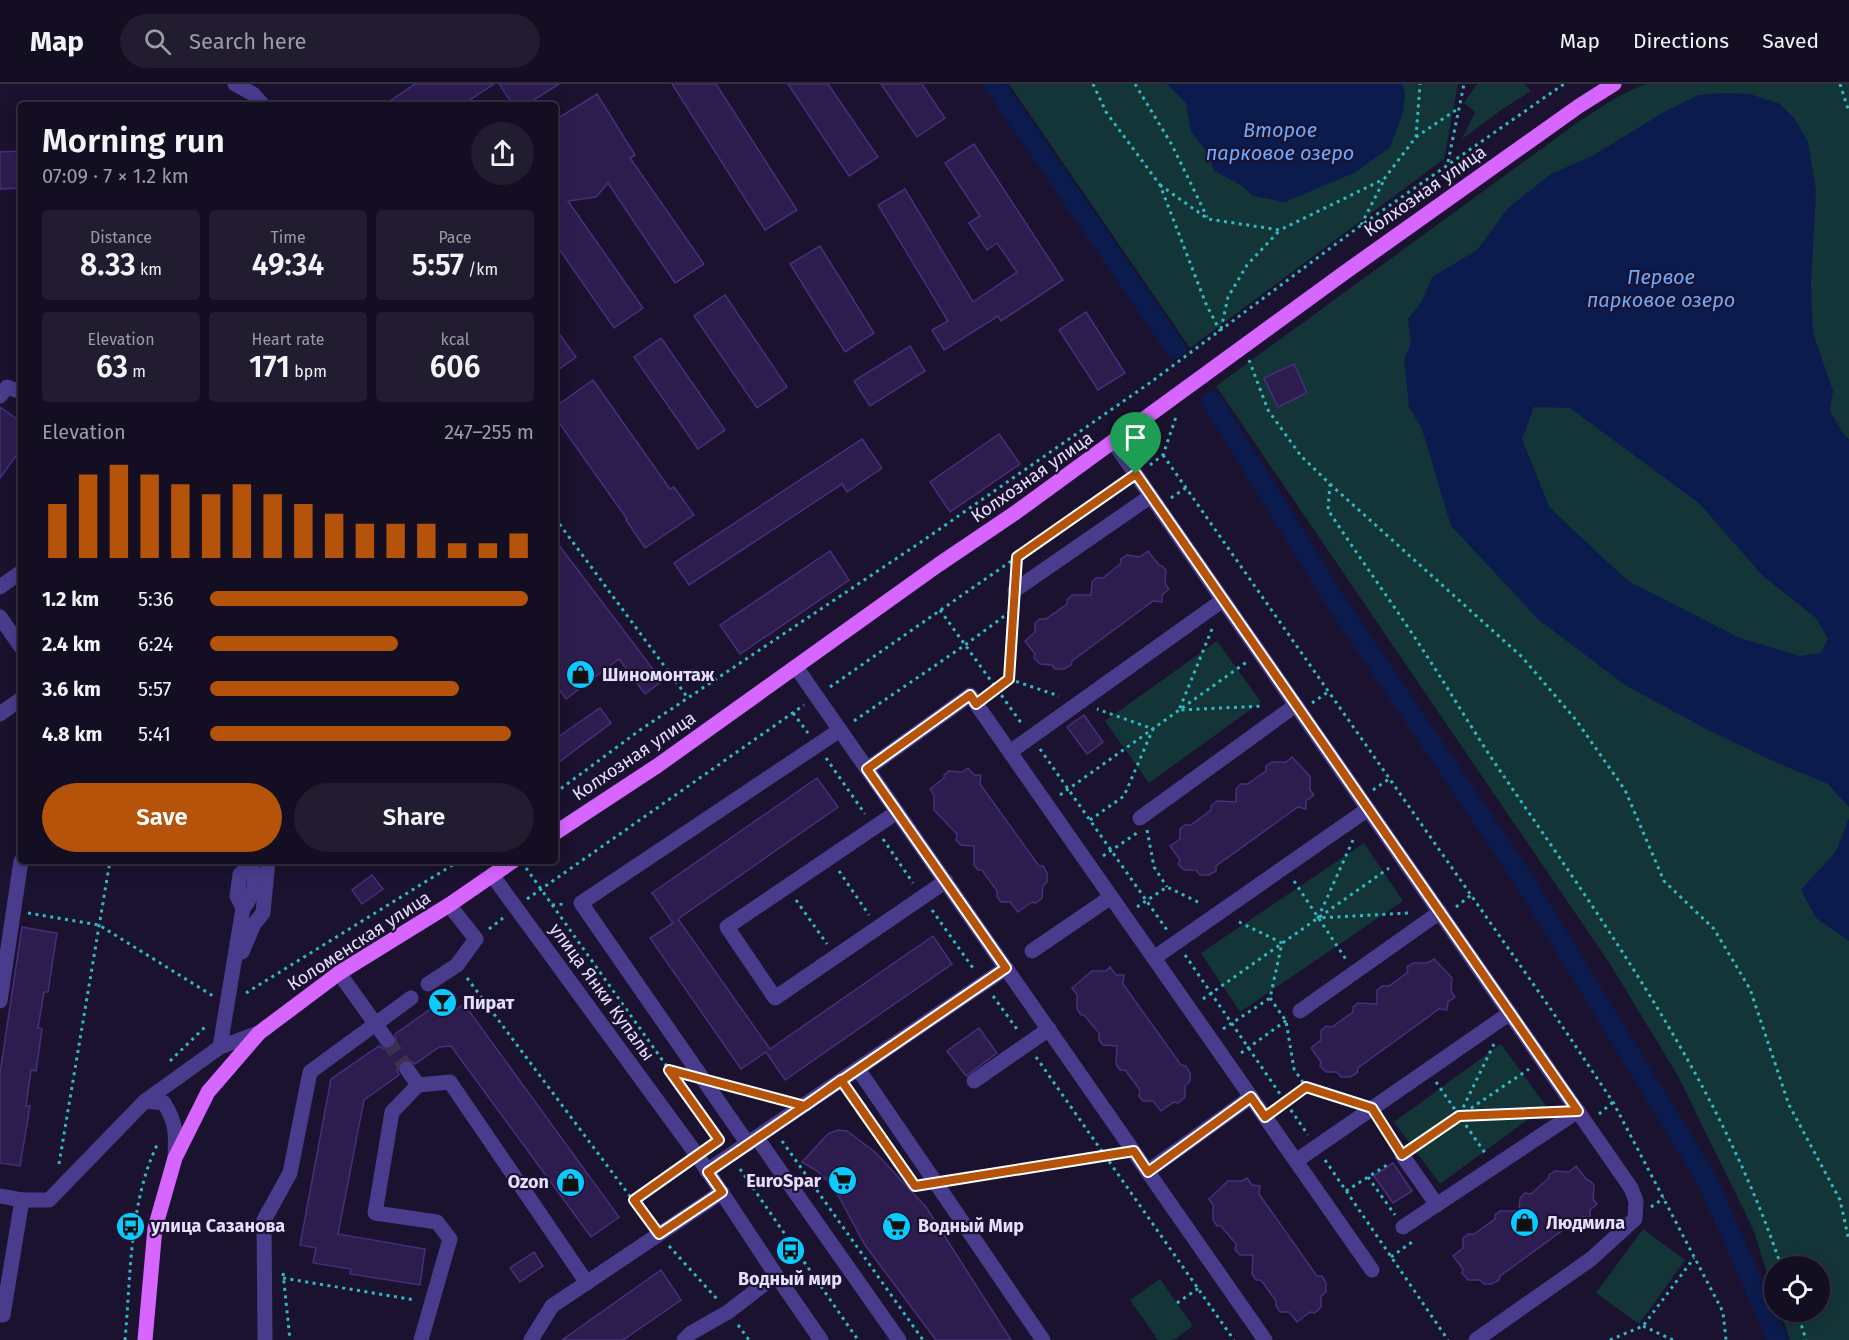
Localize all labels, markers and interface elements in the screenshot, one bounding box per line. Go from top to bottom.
search box [120,14,540,68]
text: Map [30,25,84,58]
icon: search [141,25,174,58]
text: Search here [189,28,307,55]
text: Map [1560,28,1600,54]
text: Directions [1633,28,1729,54]
text: Saved [1762,28,1819,54]
water label: Второе парковое озеро [1206,118,1354,165]
text: Morning run [42,121,225,161]
button: share [471,122,534,185]
street label: Колхозная улица [1360,141,1490,241]
text: 07:09 · 7 × 1.2 km [42,164,189,188]
text: Distance [90,228,152,247]
text: Time [270,228,306,247]
text: Pace [438,228,472,247]
text: 8.33 [80,247,136,283]
text: 49:34 [252,247,324,283]
text: 5:57 [412,247,464,283]
text: km [136,260,162,279]
text: /km [464,260,498,279]
water label: Первое парковое озеро [1587,265,1735,312]
text: Elevation [87,330,155,349]
text: Heart rate [252,330,324,349]
text: kcal [441,330,469,349]
text: 63 [96,349,128,385]
text: 171 [249,349,290,385]
text: 606 [430,349,480,385]
text: m [128,362,146,381]
text: bpm [290,362,327,381]
pin [1110,412,1161,474]
text: Elevation [42,420,126,444]
text: 247–255 m [444,420,534,444]
icon: arrive [1119,421,1152,454]
street label: Колхозная улица [967,427,1097,527]
text: 1.2 km [42,587,99,611]
text: 5:36 [138,587,174,611]
text: 2.4 km [42,632,101,656]
text: 6:24 [138,632,173,656]
shop icon: Шиномонтаж [565,659,597,691]
place label: Шиномонтаж [602,664,715,686]
text: 3.6 km [42,677,101,701]
text: 5:57 [138,677,171,701]
street label: Колхозная улица [568,707,700,805]
text: 4.8 km [42,722,102,746]
text: 5:41 [138,722,171,746]
button: Save [42,783,282,852]
button: Share [294,783,534,852]
street label: Коломенская улица [283,886,435,996]
street label: улица Янки Купалы [545,919,659,1065]
bar icon: Пират [426,987,458,1019]
place label: Пират [463,992,515,1014]
supermarket icon: EuroSpar [826,1165,858,1197]
shop icon: Ozon [554,1166,586,1198]
place label: EuroSpar [746,1170,822,1192]
place label: Ozon [508,1171,549,1193]
shop icon: Людмила [1509,1207,1541,1239]
bus stop icon: улица Сазанова [114,1210,146,1242]
supermarket icon: Водный Мир [881,1210,913,1242]
place label: Людмила [1546,1212,1625,1234]
place label: улица Сазанова [150,1215,285,1237]
place label: Водный Мир [918,1215,1024,1237]
bus stop icon: Водный мир [774,1234,806,1266]
map controls [1764,1256,1830,1322]
button: locate [1764,1256,1830,1322]
place label: Водный мир [738,1268,842,1290]

